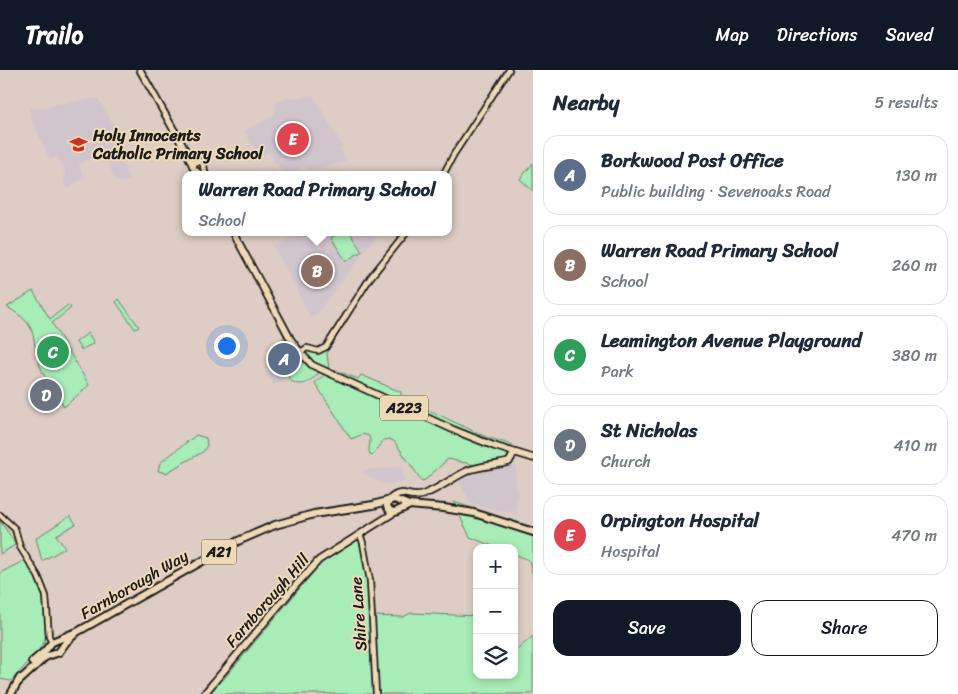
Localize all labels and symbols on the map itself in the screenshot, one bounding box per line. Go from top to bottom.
pin: E [277,120,309,158]
place label: Holy Innocents Catholic Primary School [92,121,264,168]
school or university icon: Holy Innocents Catholic Primary School [69,134,89,154]
pin: B [301,252,333,290]
pin: C [37,333,69,371]
your location [214,333,240,359]
pin: A [268,340,300,378]
pin: D [30,376,62,414]
road number: A223 [380,396,428,420]
road number: A21 [202,540,236,564]
street label: Farnborough Way [75,541,194,627]
street label: Farnborough Hill [218,546,317,654]
street label: Shire Lane [341,576,376,652]

